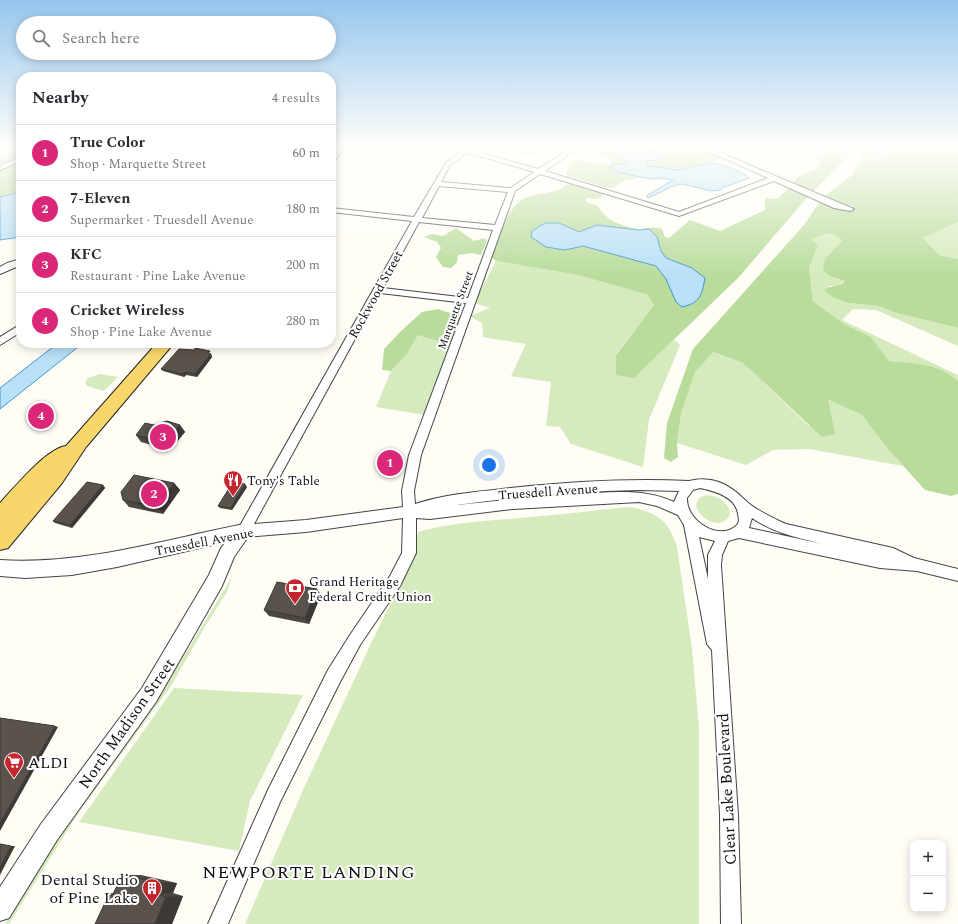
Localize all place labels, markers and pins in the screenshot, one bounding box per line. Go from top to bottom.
pin: 4 [28,401,54,431]
pin: 3 [150,422,176,452]
pin: 1 [377,448,403,478]
restaurant icon: Tony's Table [222,469,244,497]
place label: Tony's Table [247,471,320,491]
pin: 2 [141,479,167,509]
place label: Grand Heritage Federal Credit Union [309,572,432,607]
bank icon: Grand Heritage Federal Credit Union [284,577,306,605]
supermarket icon: ALDI [3,751,25,779]
place label: ALDI [28,751,69,775]
place label: Dental Studio of Pine Lake [41,868,138,910]
building icon: Dental Studio of Pine Lake [141,877,163,905]

